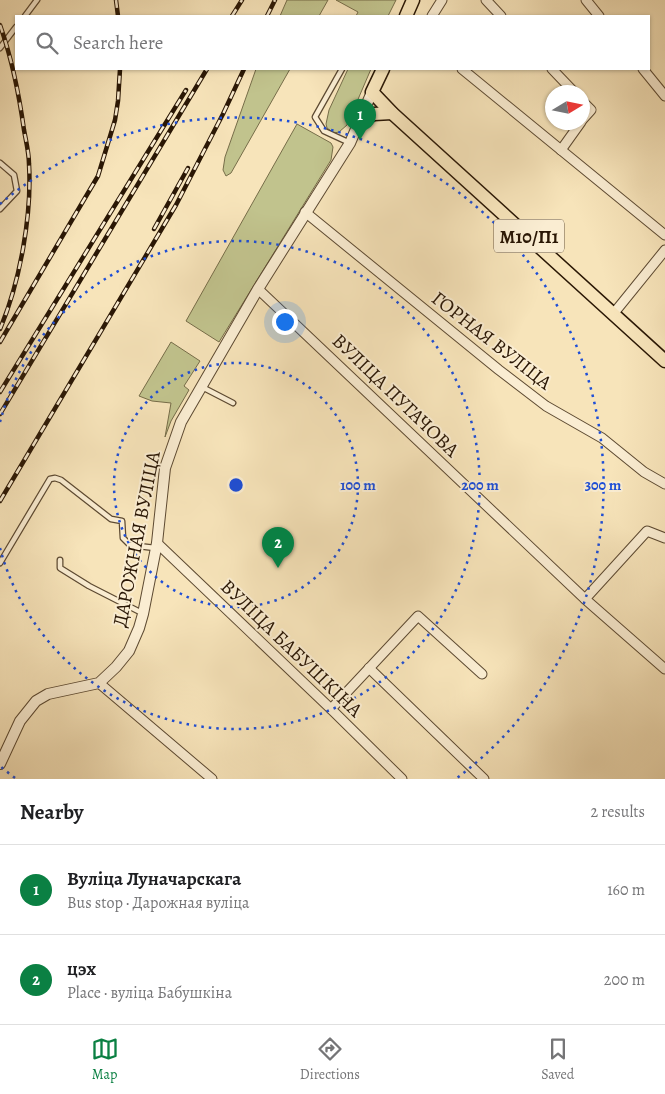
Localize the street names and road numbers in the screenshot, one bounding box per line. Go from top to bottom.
road number: М10/П1 [494,220,564,252]
street label: ГОРНАЯ ВУЛІЦА [426,285,558,396]
street label: ВУЛІЦА ПУГАЧОВА [326,328,465,463]
street label: ДАРОЖНАЯ ВУЛІЦА [106,448,167,629]
street label: ВУЛІЦА БАБУШКІНА [215,573,369,723]

